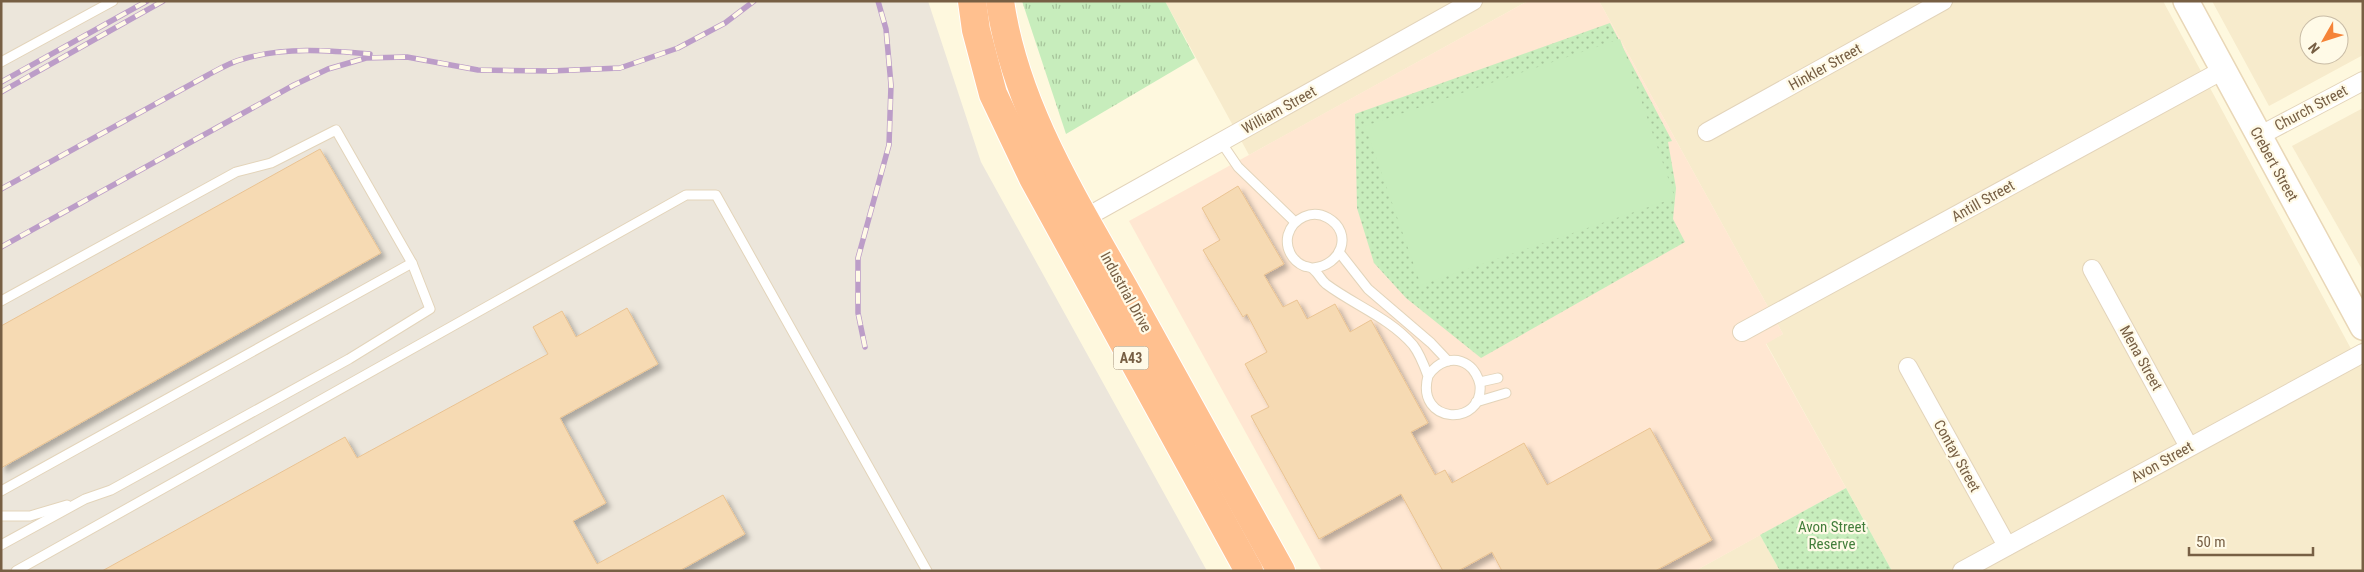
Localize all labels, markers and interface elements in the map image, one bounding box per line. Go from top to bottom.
north arrow [2299,15,2349,65]
street label: Hinkler Street [1785,40,1865,94]
text: N [2305,40,2323,57]
street label: Church Street [2271,81,2351,135]
street label: William Street [1239,82,1319,138]
street label: Crebert Street [2246,124,2302,204]
street label: Antill Street [1948,176,2018,226]
street label: Industrial Drive [1097,249,1155,335]
street label: Mena Street [2116,322,2166,394]
road number: A43 [1114,346,1148,369]
street label: Contay Street [1930,417,1984,495]
street label: Avon Street [2128,438,2196,486]
park label: Avon Street Reserve [1798,518,1866,553]
scale bar [2189,524,2313,556]
text: 50 m [2196,533,2226,551]

